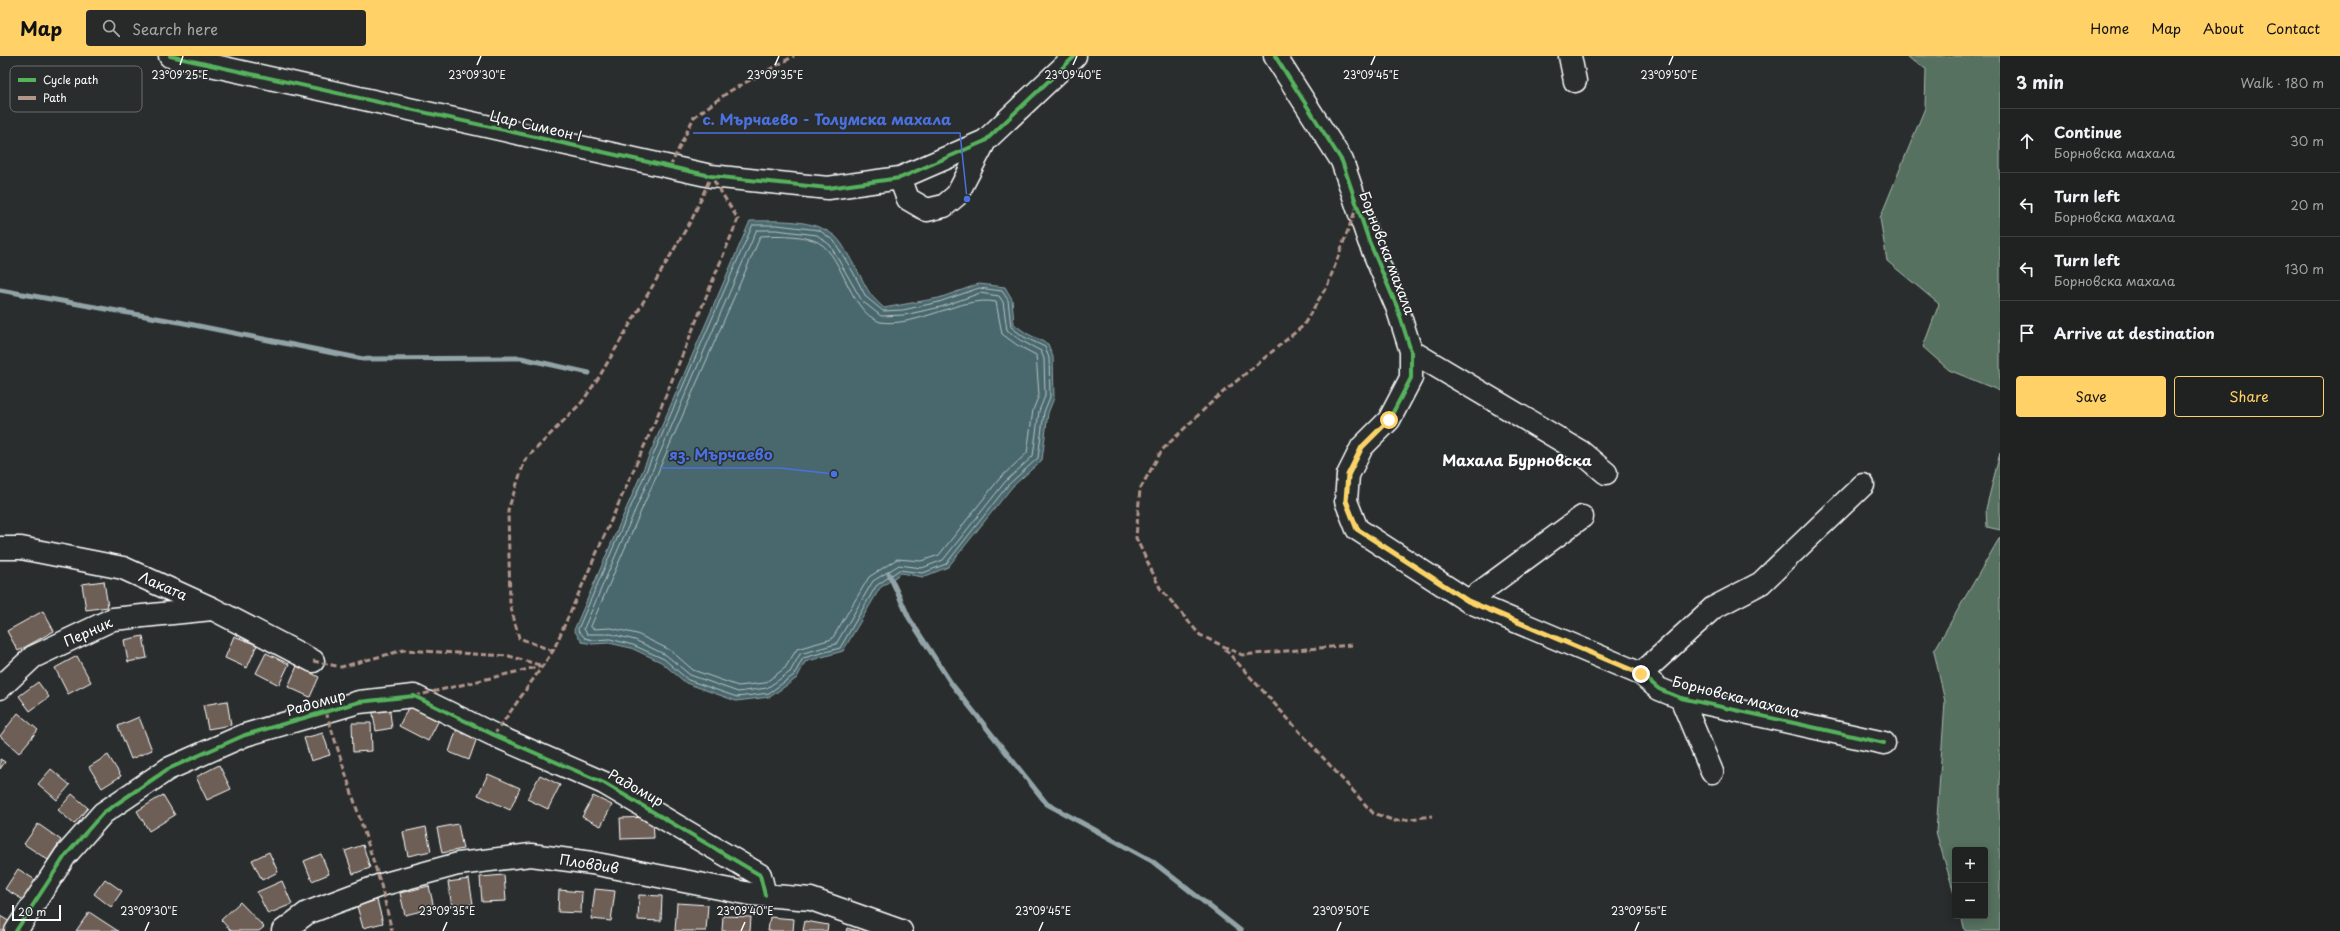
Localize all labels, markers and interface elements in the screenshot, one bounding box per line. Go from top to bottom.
search box [86,10,366,46]
text: Map [20,14,62,42]
icon: search [100,17,122,39]
text: Search here [132,17,218,40]
text: Home [2090,18,2129,39]
text: Map [2151,18,2181,39]
text: About [2203,18,2244,39]
text: Contact [2266,18,2320,39]
legend [10,66,142,112]
text: 23°09'25"E [152,67,208,82]
text: 23°09'30"E [448,67,506,82]
text: 23°09'35"E [747,67,803,82]
text: 23°09'40"E [1044,67,1102,82]
text: 23°09'45"E [1343,67,1399,82]
text: 23°09'50"E [1641,67,1697,82]
text: 3 min [2016,69,2064,95]
text: Cycle path [43,71,98,88]
text: Walk · 180 m [2241,73,2324,92]
text: Path [43,89,67,106]
street label: Цар Симеон I [488,105,584,146]
callout: с. Мърчаево - Толумска махала [693,106,960,133]
text: с. Мърчаево - Толумска махала [702,107,952,130]
text: Continue [2054,120,2122,143]
icon: ahead [2016,130,2038,152]
text: 30 m [2290,131,2324,150]
text: Борновска махала [2054,143,2175,162]
text: Turn left [2054,184,2120,207]
street label: Борновска махала [1354,188,1421,318]
icon: left [2016,194,2038,216]
text: 20 m [2290,195,2324,214]
text: Борновска махала [2054,207,2175,226]
text: Turn left [2054,248,2120,271]
icon: left [2016,258,2038,280]
text: 130 m [2285,259,2324,278]
text: Борновска махала [2054,271,2175,290]
text: Arrive at destination [2054,321,2215,344]
icon: arrive [2016,322,2038,344]
button: Save [2016,376,2166,417]
button: Share [2174,376,2324,417]
route start [1380,411,1398,429]
callout: яз. Мърчаево [661,441,780,468]
text: яз. Мърчаево [669,442,773,465]
district label: Махала Бурновска [1442,448,1592,471]
street label: Лаката [136,566,191,606]
street label: Перник [60,611,116,652]
route end [1632,665,1650,683]
street label: Борновска махала [1670,671,1802,723]
street label: Радомир [284,684,348,721]
street label: Радомир [605,764,668,811]
map controls [1952,847,1988,919]
button: + [1952,847,1988,883]
street label: Пловдив [558,848,620,879]
button: − [1952,883,1988,919]
scale bar [12,903,61,922]
text: 20 m [18,903,46,920]
text: 23°09'30"E [120,903,178,918]
text: 23°09'35"E [419,903,475,918]
text: 23°09'40"E [716,903,774,918]
text: 23°09'45"E [1015,903,1071,918]
text: 23°09'50"E [1313,903,1369,918]
text: 23°09'55"E [1611,903,1667,918]

